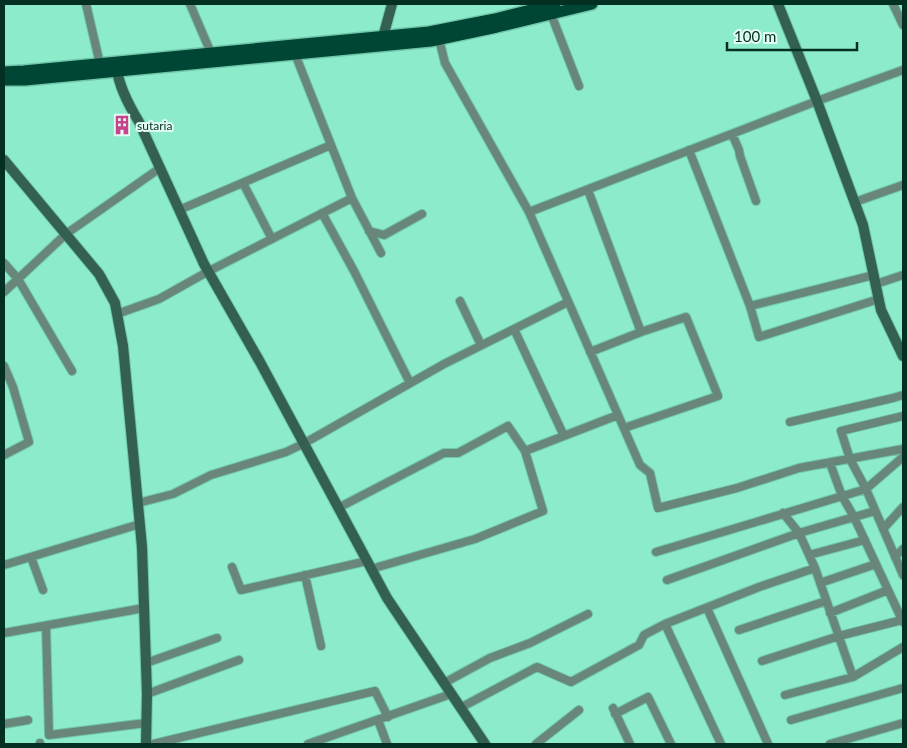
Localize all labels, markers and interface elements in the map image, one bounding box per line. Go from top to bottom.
scale bar [727,20,857,52]
text: 100 m [734,27,776,45]
building icon: sutaria [111,114,133,136]
place label: sutaria [137,118,172,133]

